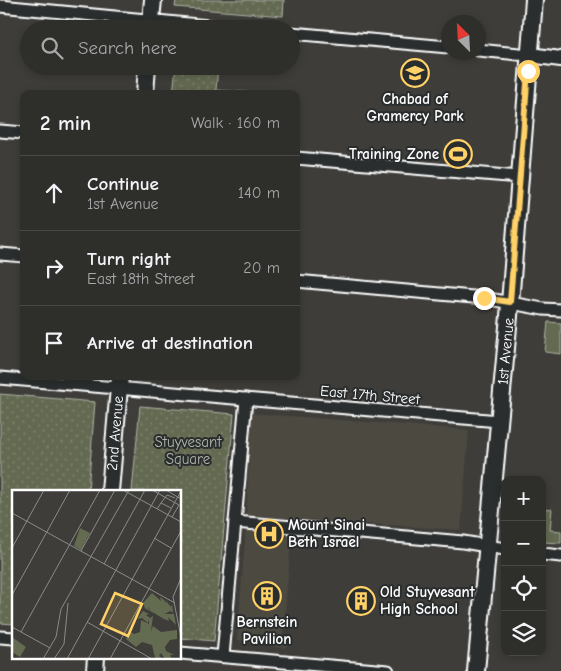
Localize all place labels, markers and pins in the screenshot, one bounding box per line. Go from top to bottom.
school or university icon: Chabad of Gramercy Park [400,58,430,88]
place label: Chabad of Gramercy Park [366,90,464,125]
sports icon: Training Zone [443,139,473,169]
place label: Training Zone [349,145,439,163]
place label: Mount Sinai Beth Israel [288,516,365,551]
hospital icon: Mount Sinai Beth Israel [254,519,284,549]
building icon: Bernstein Pavilion [252,581,282,611]
place label: Old Stuyvesant High School [380,583,476,618]
building icon: Old Stuyvesant High School [346,586,376,616]
place label: Bernstein Pavilion [237,613,297,648]

